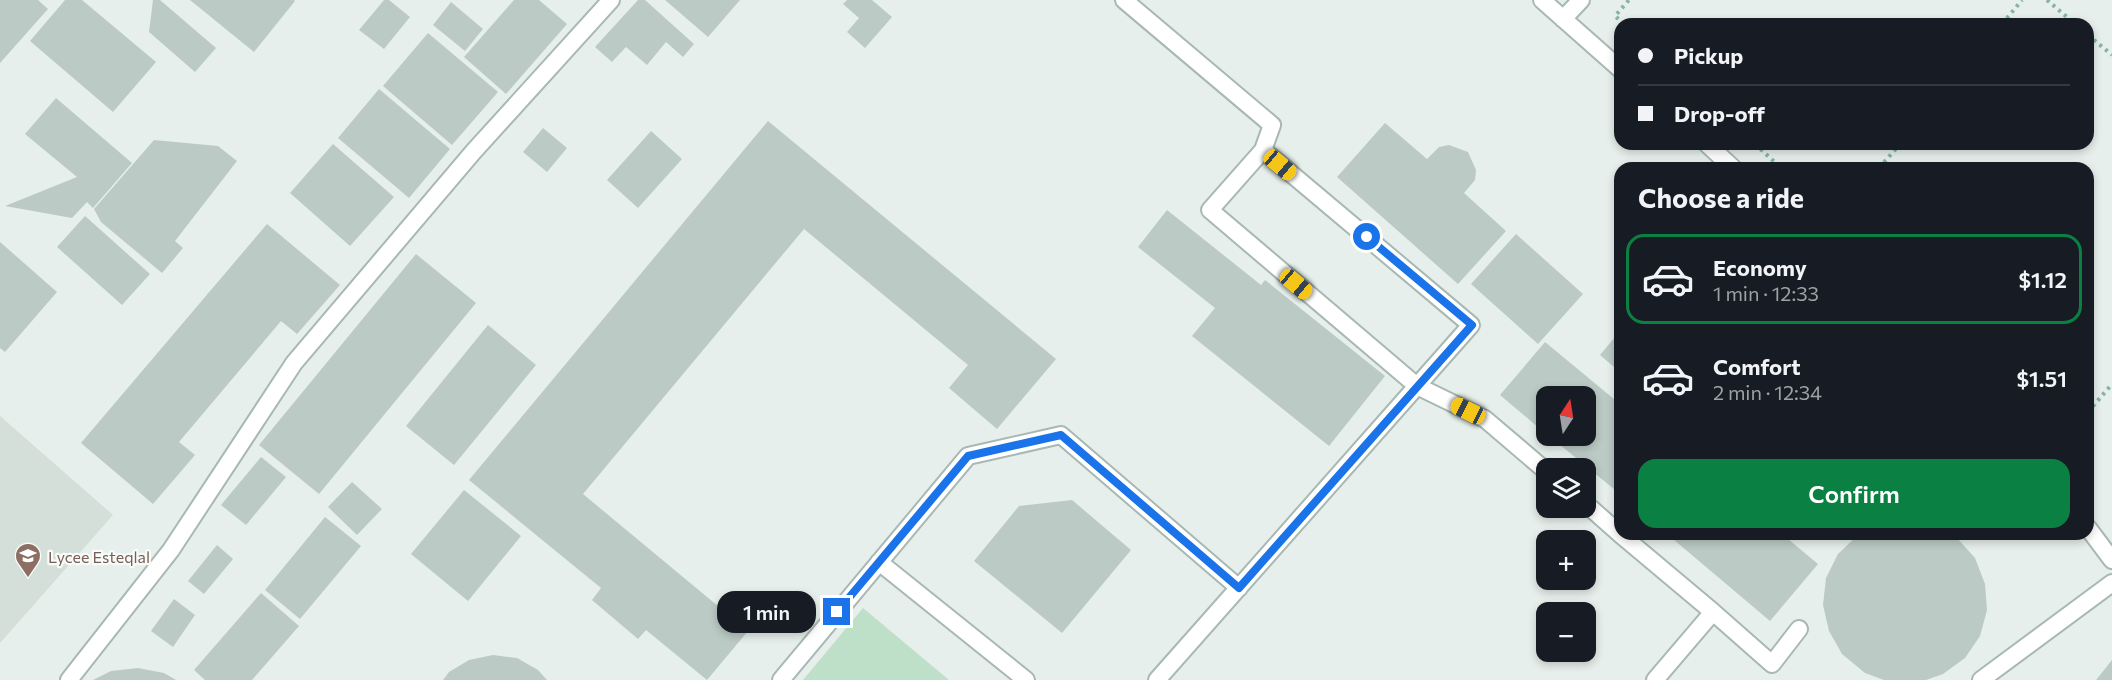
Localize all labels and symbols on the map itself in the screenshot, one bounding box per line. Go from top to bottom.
car [1260,147,1300,183]
route start [1353,223,1380,250]
car [1276,266,1316,302]
north arrow [1536,386,1596,446]
car [1448,395,1488,427]
school or university icon: Lycee Esteqlal [13,541,43,579]
place label: Lycee Esteqlal [48,547,150,566]
callout: 1 min [717,591,816,633]
route end [823,598,850,625]

